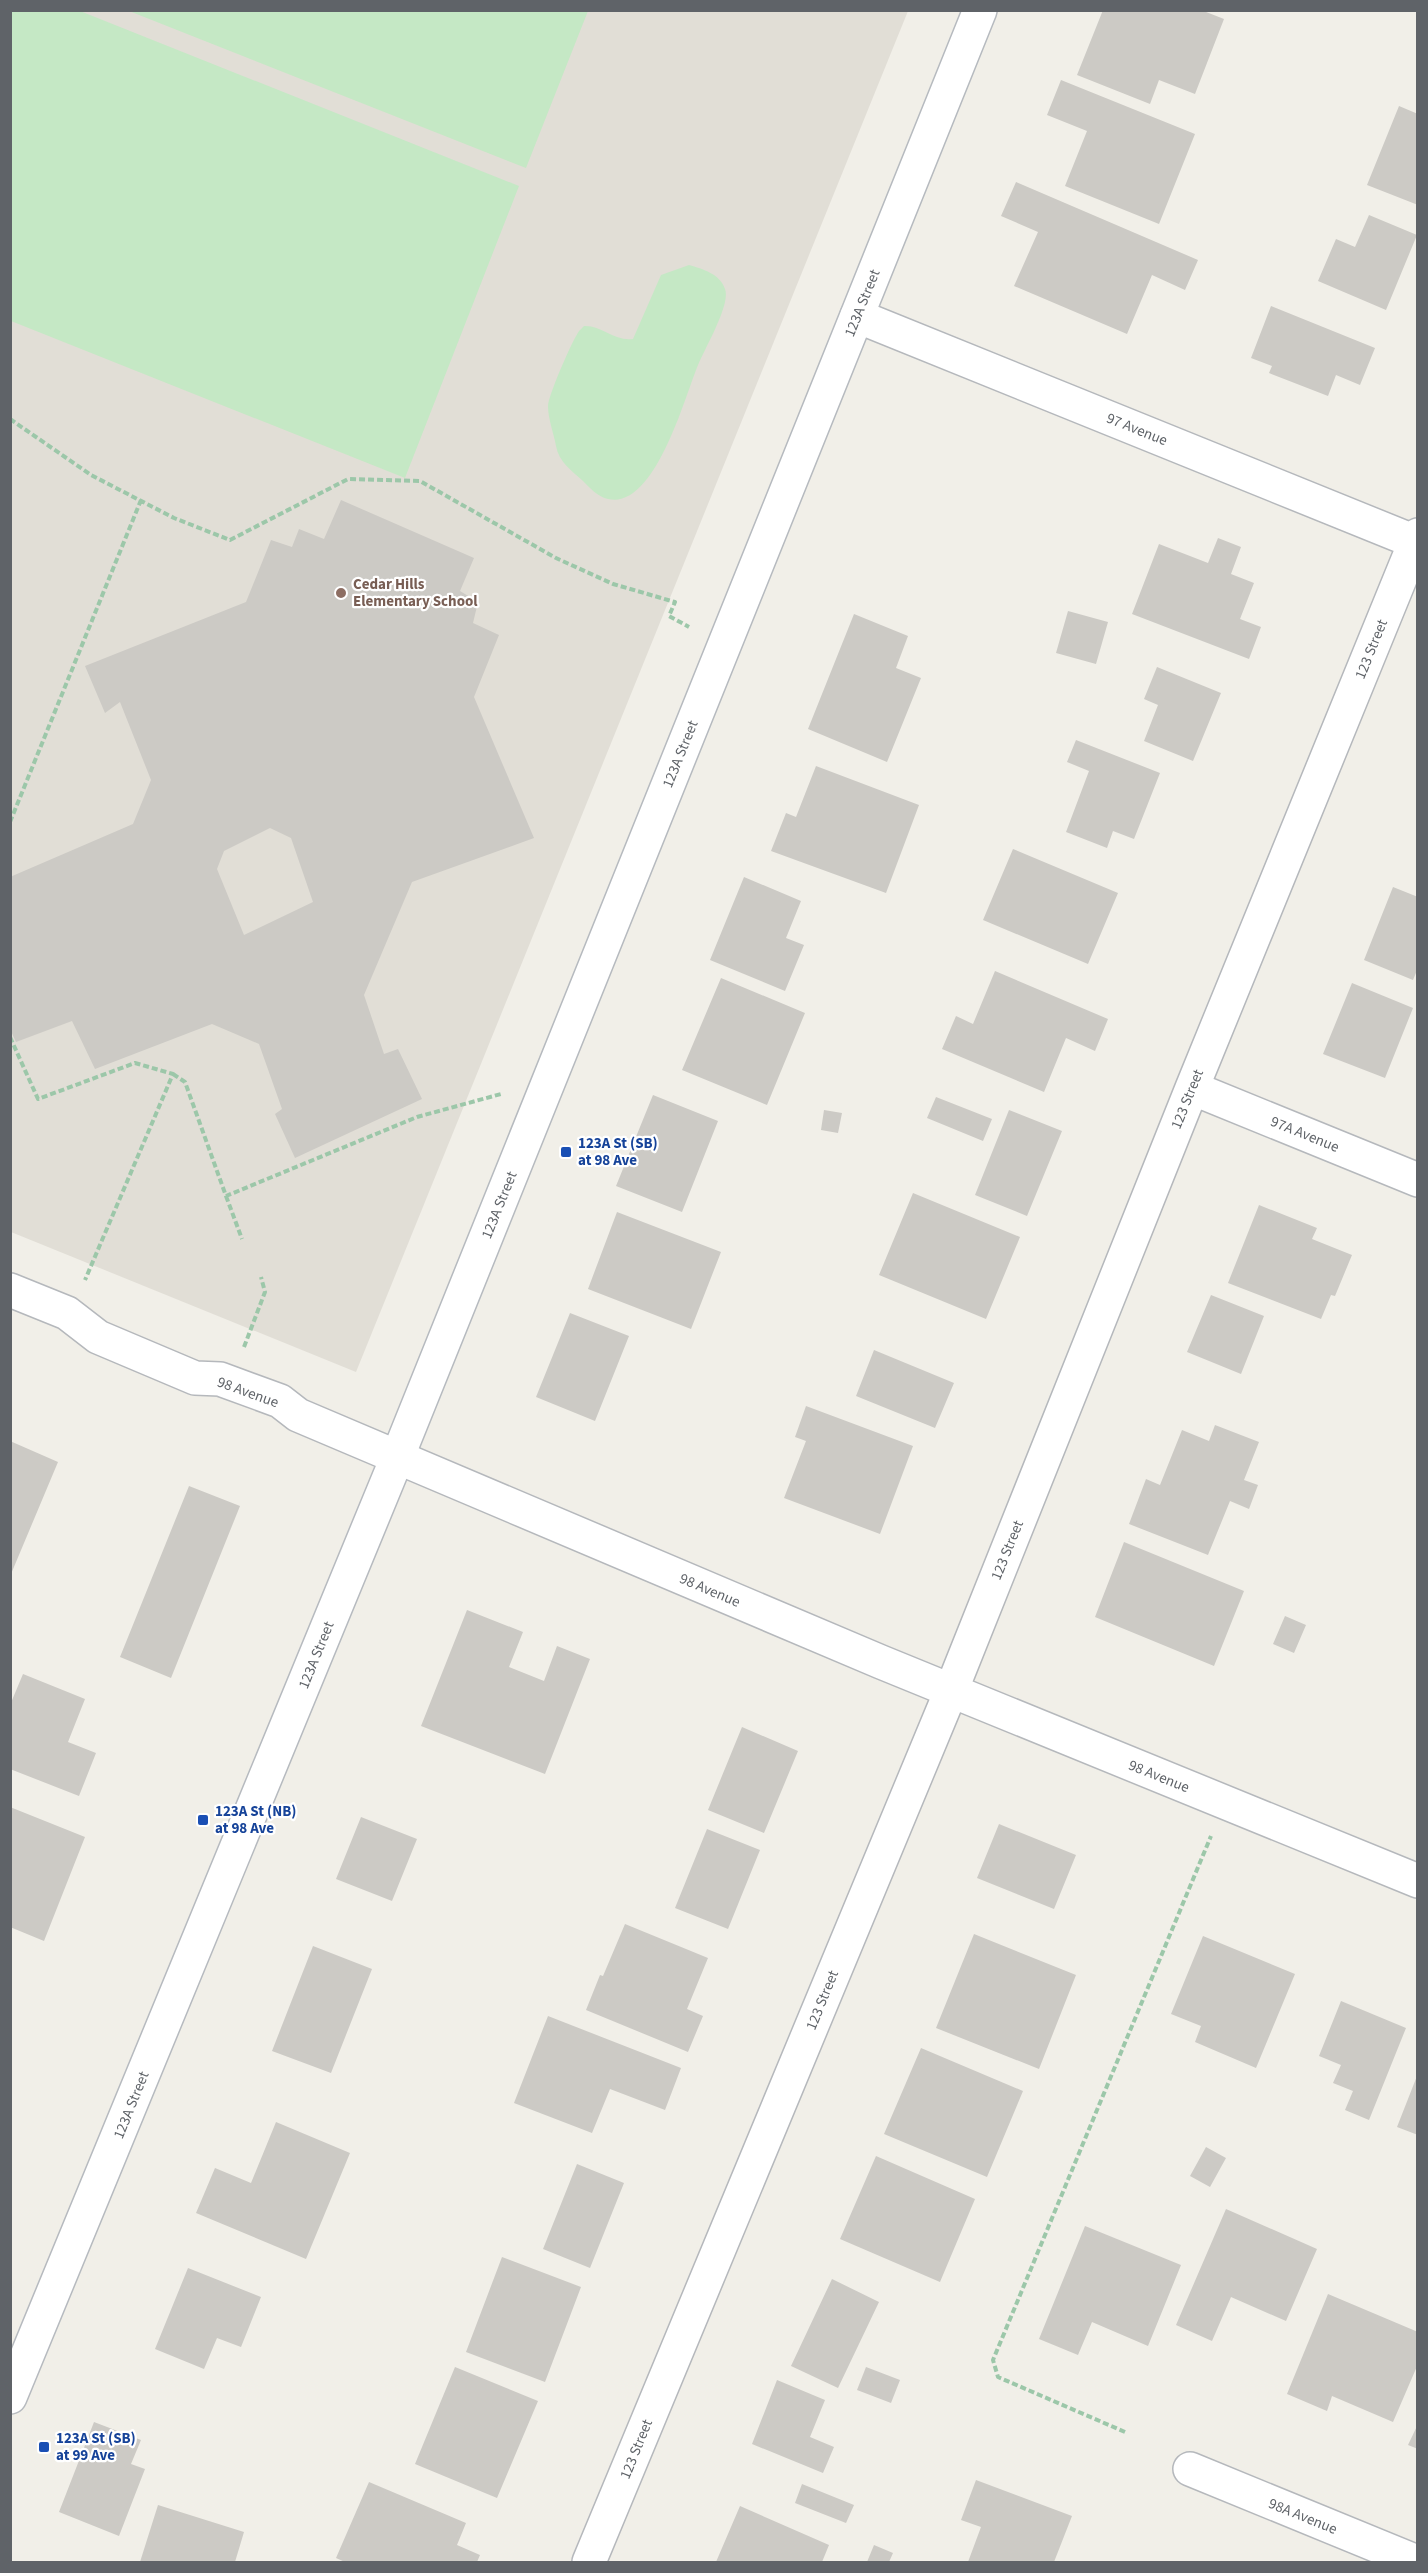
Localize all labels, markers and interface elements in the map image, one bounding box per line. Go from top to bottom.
street label: 123A Street [839,266,886,340]
street label: 97 Avenue [1103,408,1170,451]
place label: Cedar Hills Elementary School [353,574,478,612]
marker: Cedar Hills Elementary School [334,586,348,600]
street label: 123 Street [1350,616,1393,682]
street label: 123A Street [657,717,704,791]
street label: 123 Street [1166,1066,1209,1132]
street label: 97A Avenue [1267,1111,1342,1158]
place label: 123A St (SB) at 98 Ave [578,1133,658,1171]
marker: 123A St (SB) at 98 Ave [559,1145,573,1159]
street label: 123A Street [476,1168,523,1242]
street label: 98 Avenue [214,1372,282,1413]
street label: 123 Street [986,1517,1029,1583]
street label: 98 Avenue [676,1568,743,1613]
street label: 123A Street [293,1618,340,1692]
street label: 98 Avenue [1125,1755,1192,1798]
place label: 123A St (NB) at 98 Ave [215,1801,296,1839]
marker: 123A St (NB) at 98 Ave [196,1813,210,1827]
street label: 123 Street [801,1967,844,2033]
street label: 123A Street [108,2068,155,2142]
street label: 123 Street [615,2416,658,2482]
place label: 123A St (SB) at 99 Ave [56,2428,136,2466]
marker: 123A St (SB) at 99 Ave [37,2440,51,2454]
street label: 98A Avenue [1265,2493,1340,2540]

